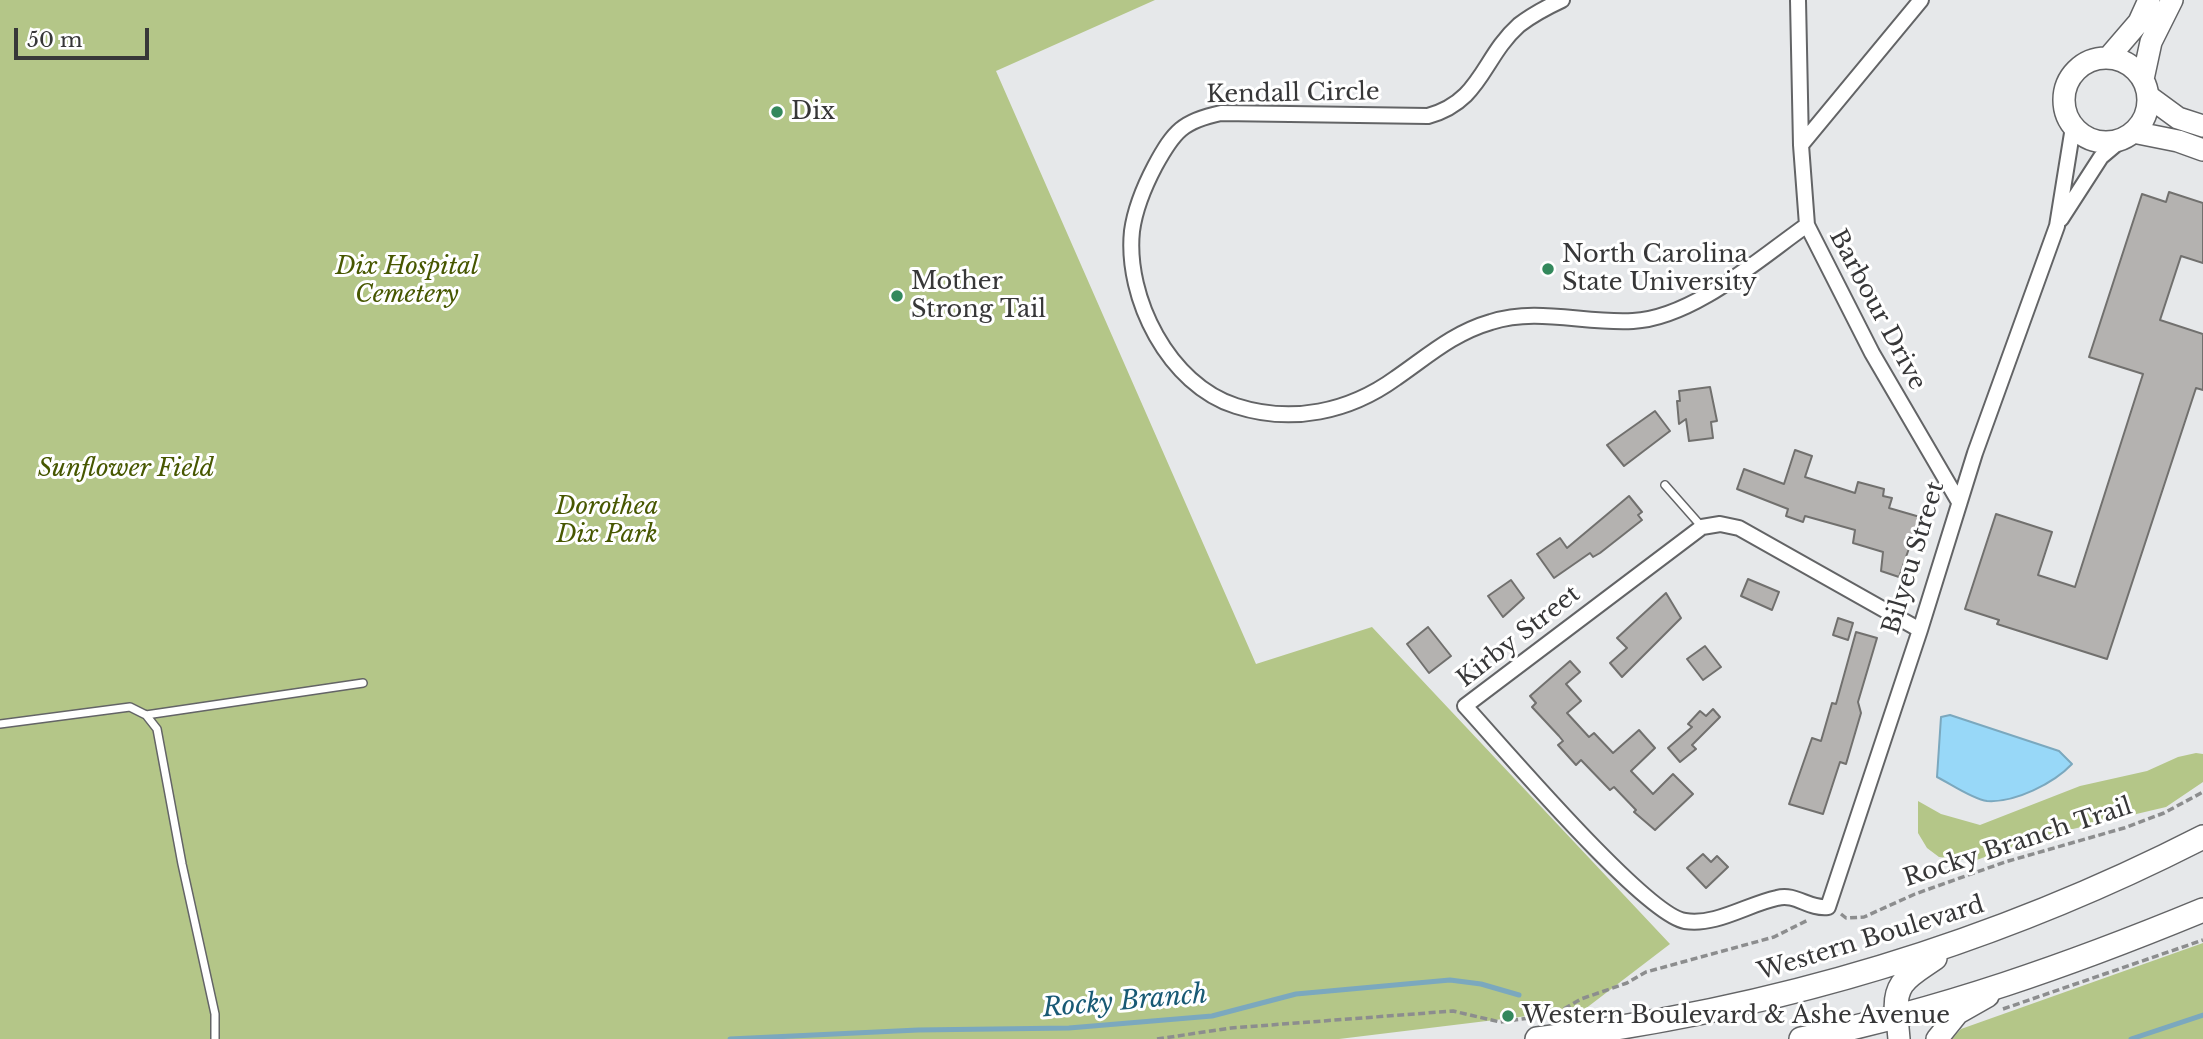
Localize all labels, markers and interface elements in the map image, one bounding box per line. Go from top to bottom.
scale bar [18,14,152,58]
text: 50 m [27,27,82,53]
street label: Kendall Circle [1206,78,1380,110]
place label: Dix [791,98,835,126]
marker: Dix [769,104,785,120]
street label: Barbour Drive [1823,225,1931,395]
place label: North Carolina State University [1562,241,1757,297]
park label: Dix Hospital Cemetery [335,253,479,309]
marker: North Carolina State University [1540,261,1556,277]
place label: Mother Strong Tail [911,268,1046,324]
marker: Mother Strong Tail [889,288,905,304]
park label: Sunflower Field [38,455,214,483]
street label: Bilyeu Street [1877,478,1951,638]
park label: Dorothea Dix Park [556,493,658,549]
street label: Kirby Street [1452,580,1586,694]
street label: Rocky Branch Trail [1900,792,2136,894]
street label: Western Boulevard [1754,891,1988,987]
water label: Rocky Branch [1041,979,1209,1025]
place label: Western Boulevard & Ashe Avenue [1522,1002,1950,1030]
marker: Western Boulevard & Ashe Avenue [1500,1008,1516,1024]

